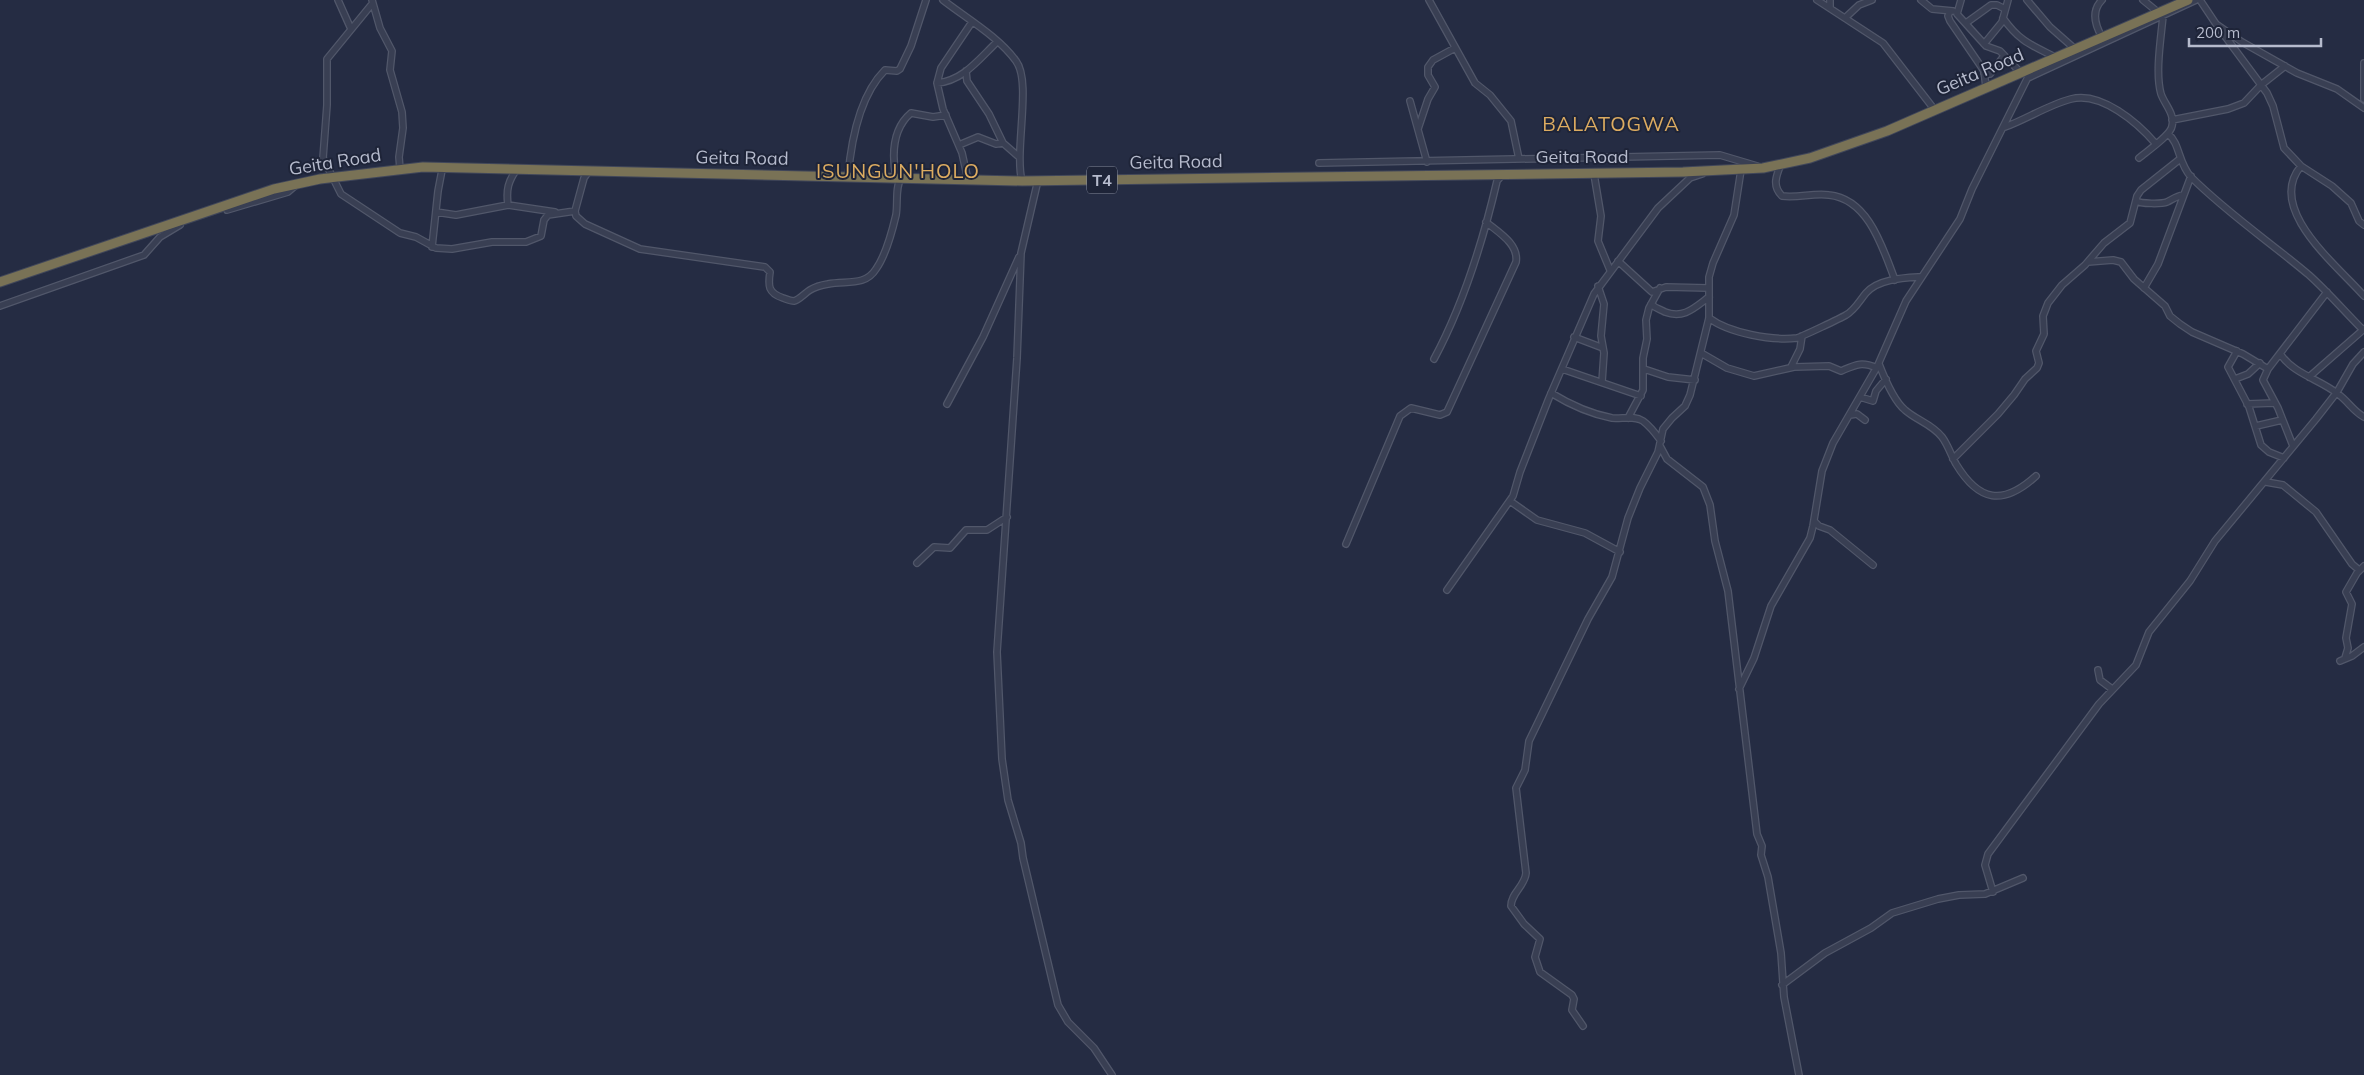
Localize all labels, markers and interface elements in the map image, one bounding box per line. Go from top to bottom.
scale bar [2189,15,2322,47]
text: 200 m [2196,23,2240,42]
street label: Geita Road [1932,43,2027,100]
district label: BALATOGWA [1542,111,1680,136]
street label: Geita Road [287,143,383,180]
street label: Geita Road [695,145,789,170]
street label: Geita Road [1535,145,1629,168]
street label: Geita Road [1129,149,1223,174]
district label: ISUNGUN'HOLO [816,158,980,183]
road number: T4 [1087,166,1117,194]

